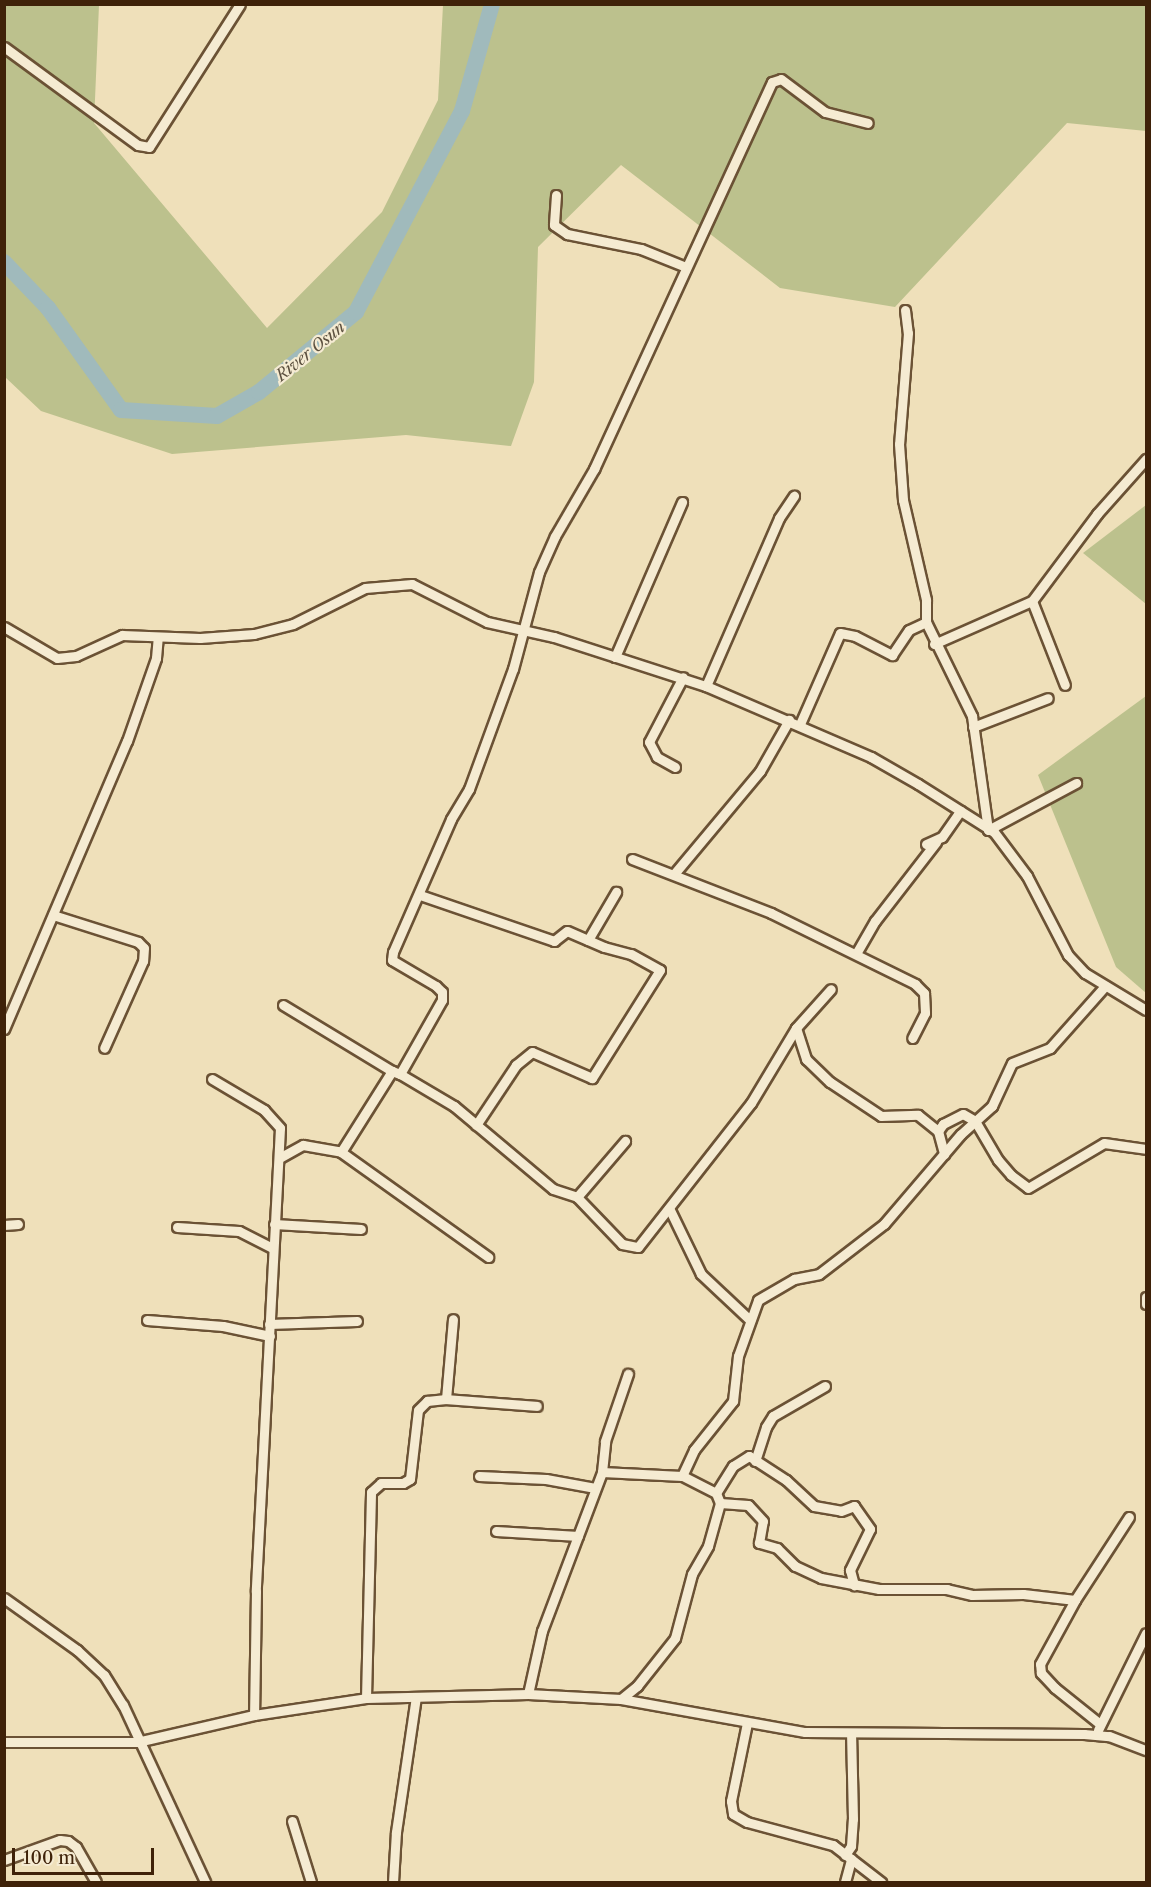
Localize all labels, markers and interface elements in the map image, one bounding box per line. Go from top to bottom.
water label: River Osun [272,317,348,385]
scale bar [15,1836,158,1874]
text: 100 m [23,1847,75,1869]

